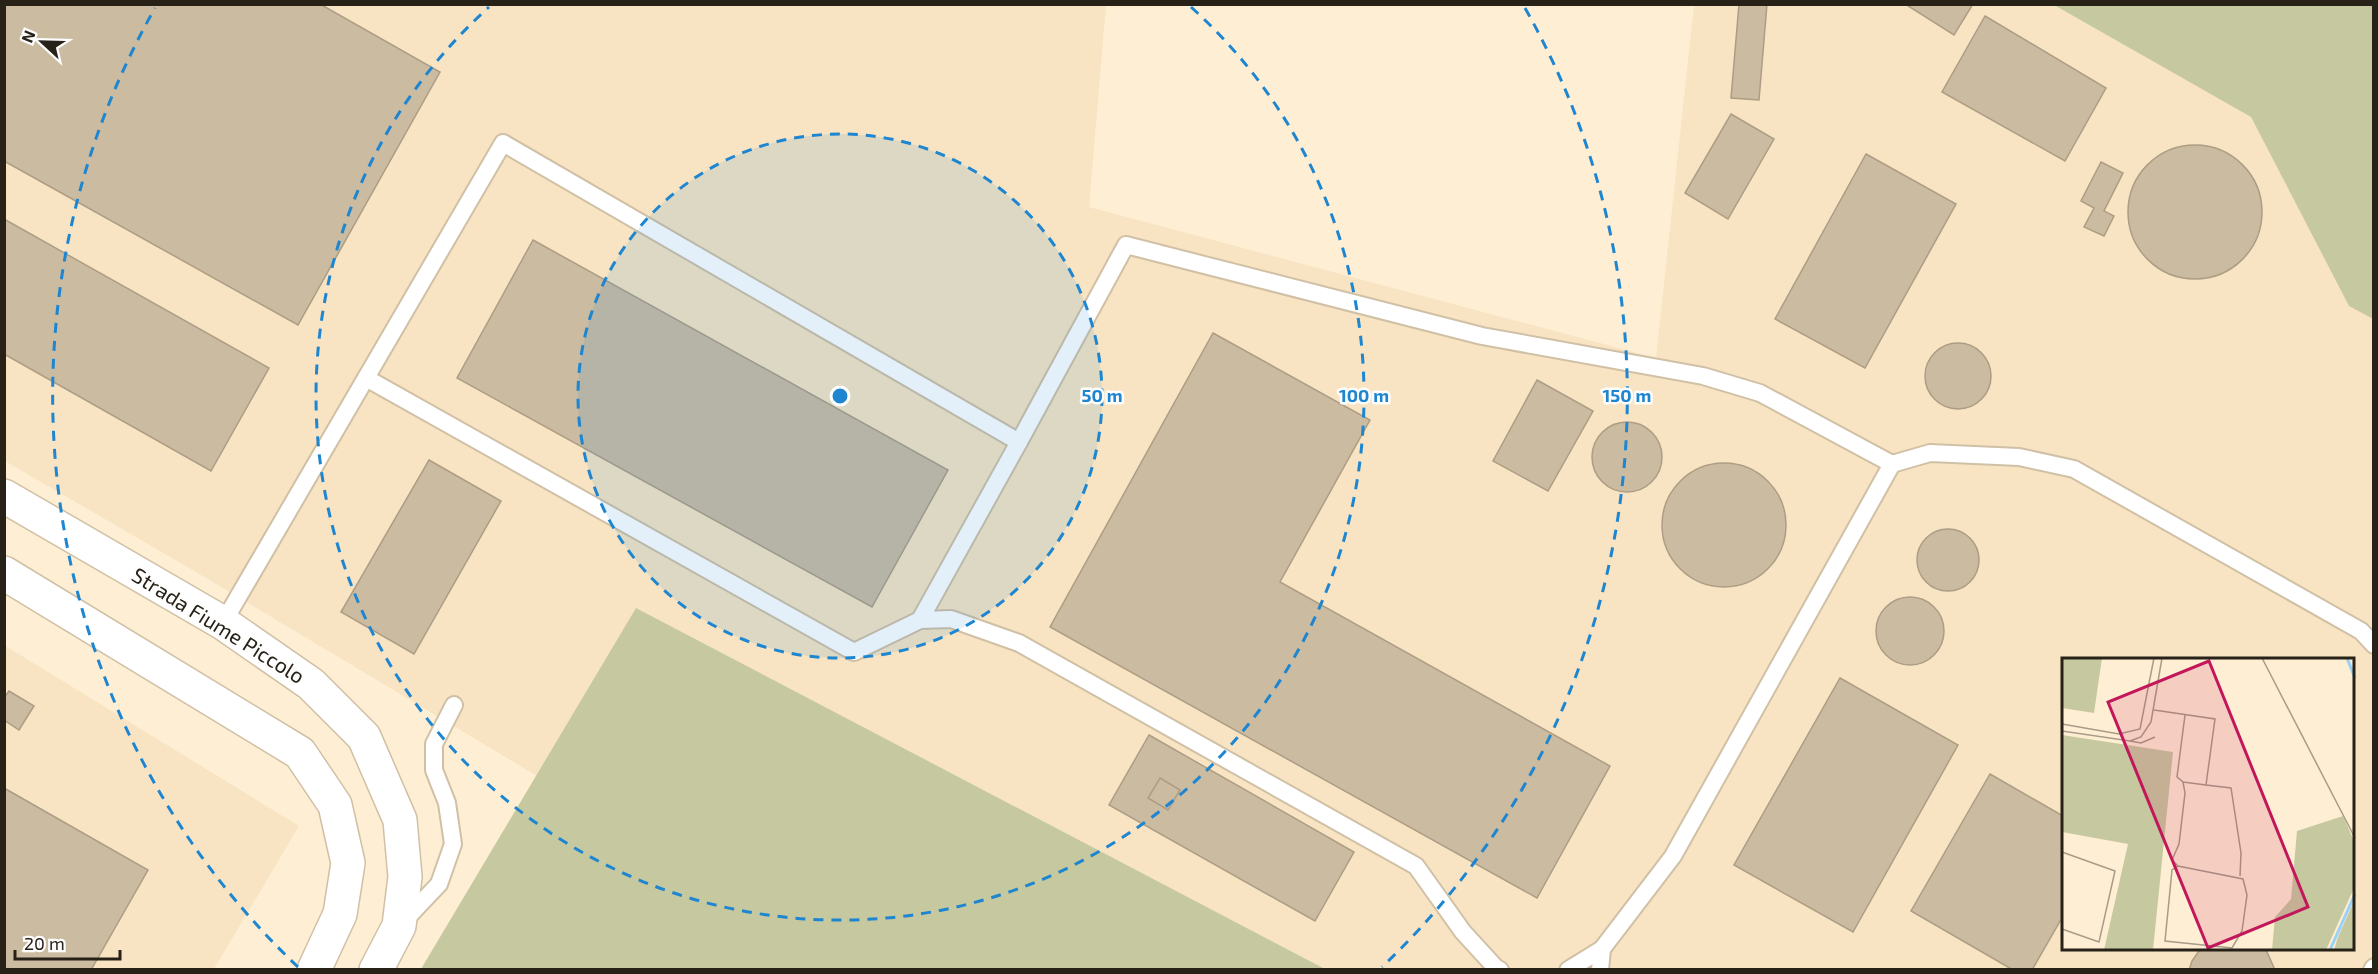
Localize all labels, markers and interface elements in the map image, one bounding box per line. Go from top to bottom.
north arrow [12,12,72,72]
text: N [17,27,39,45]
text: 50 m [1081,384,1123,406]
text: 100 m [1339,384,1389,406]
text: 150 m [1603,384,1651,406]
centre of rings [830,386,850,406]
street label: Strada Fiume Piccolo [128,562,310,688]
inset map [2062,658,2354,950]
scale bar [15,923,120,961]
text: 20 m [24,932,65,954]

